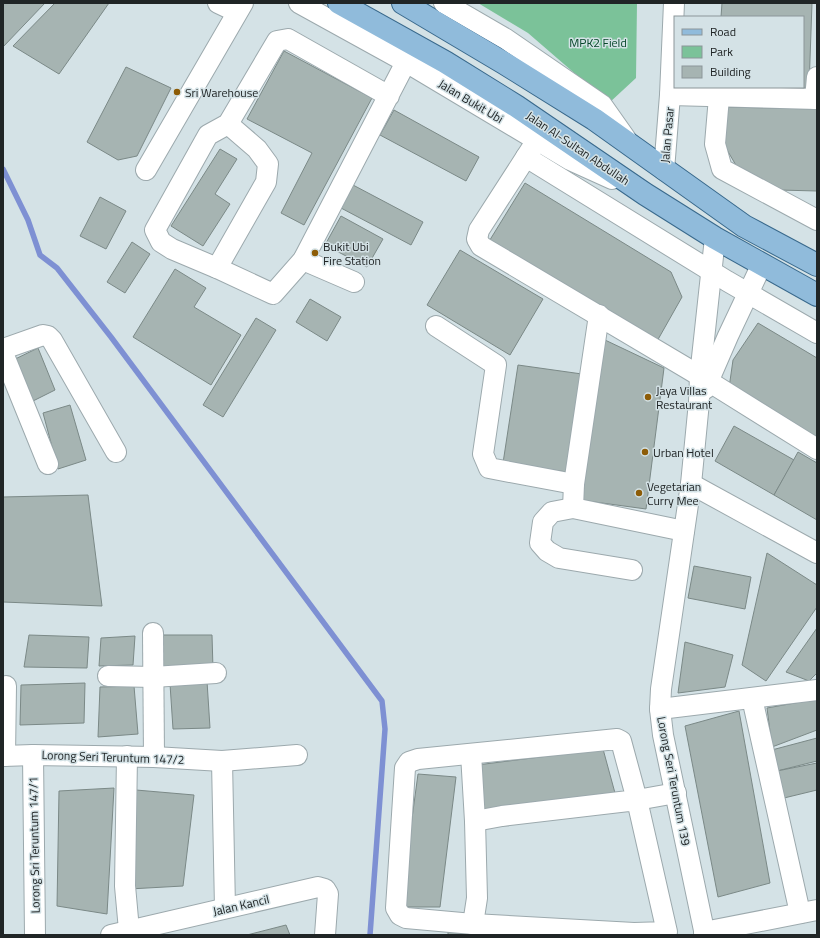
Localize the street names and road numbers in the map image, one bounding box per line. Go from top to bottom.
street label: Jalan Bukit Ubi [435,74,507,128]
street label: Jalan Al-Sultan Abdullah [522,106,634,190]
street label: Jalan Pasar [655,106,679,164]
street label: Lorong Seri Teruntum 139 [652,715,696,848]
street label: Lorong Seri Teruntum 147/2 [41,745,185,769]
street label: Lorong Sri Teruntum 147/1 [23,776,45,914]
street label: Jalan Kancil [211,889,271,921]

